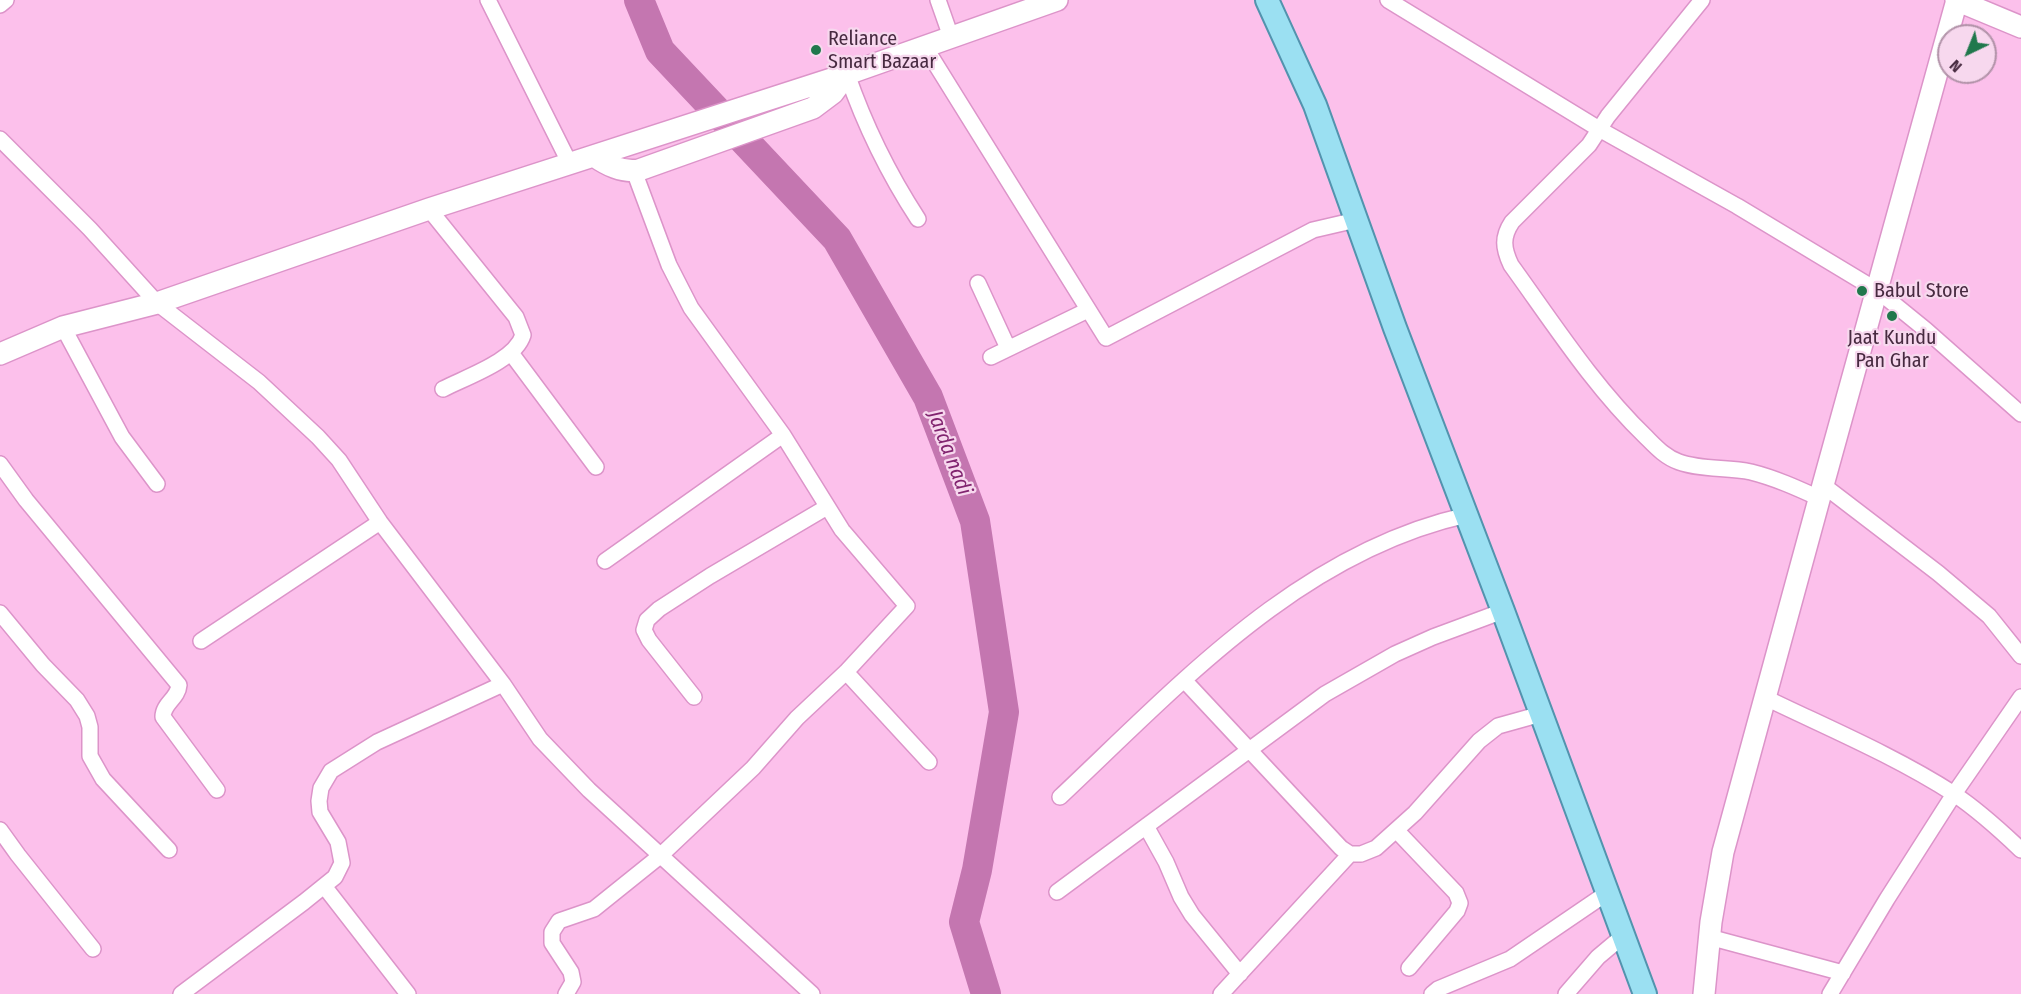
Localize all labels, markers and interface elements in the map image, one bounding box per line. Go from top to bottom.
north arrow [1937,24,1997,84]
place label: Reliance Smart Bazaar [828,27,936,74]
marker: Reliance Smart Bazaar [809,43,823,57]
text: N [1946,56,1966,76]
place label: Babul Store [1874,279,1969,303]
marker: Babul Store [1855,284,1869,298]
marker: Jaat Kundu Pan Ghar [1885,309,1899,323]
place label: Jaat Kundu Pan Ghar [1848,326,1936,373]
water label: Jarda nadi [921,407,977,499]

